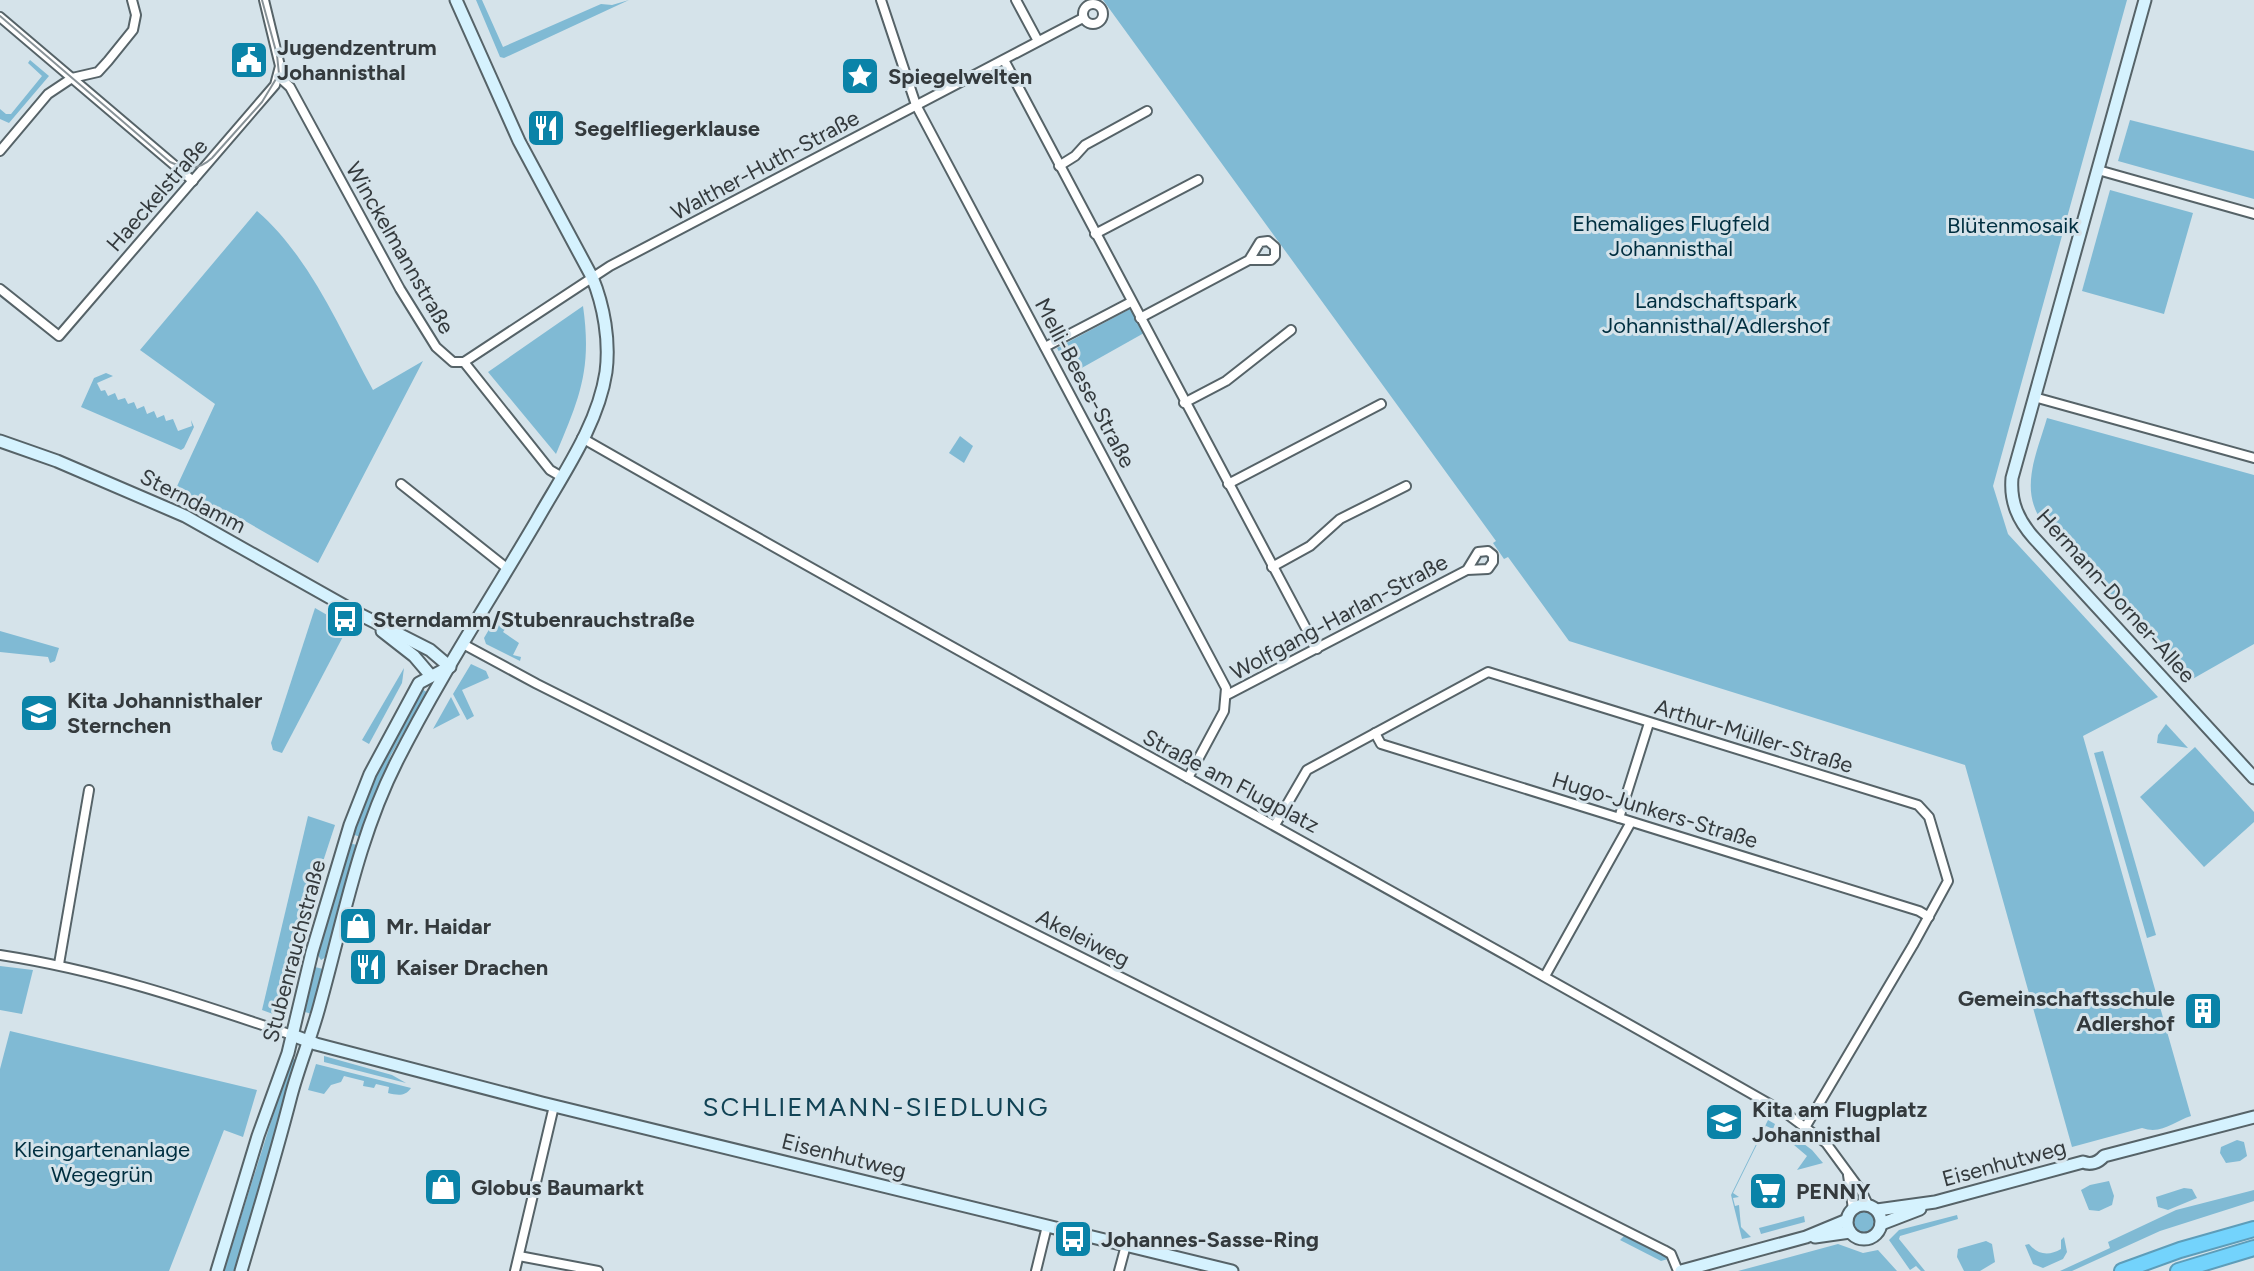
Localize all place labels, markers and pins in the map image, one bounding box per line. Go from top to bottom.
place label: Jugendzentrum Johannisthal [277,34,437,86]
public building icon: Jugendzentrum Johannisthal [228,39,270,81]
place icon: Spiegelwelten [839,55,881,97]
place label: Spiegelwelten [888,63,1032,90]
restaurant icon: Segelfliegerklause [525,107,567,149]
place label: Segelfliegerklause [574,115,760,142]
bus stop icon: Sterndamm/Stubenrauchstraße [324,598,366,640]
place label: Sterndamm/Stubenrauchstraße [373,606,695,633]
place label: Kita Johannisthaler Sternchen [67,687,263,739]
school or university icon: Kita Johannisthaler Sternchen [18,692,60,734]
shop icon: Mr. Haidar [337,905,379,947]
place label: Mr. Haidar [386,913,492,940]
restaurant icon: Kaiser Drachen [347,946,389,988]
place label: Kaiser Drachen [396,954,548,981]
place label: Gemeinschaftsschule Adlershof [1958,985,2175,1037]
building icon: Gemeinschaftsschule Adlershof [2182,990,2224,1032]
place label: Kita am Flugplatz Johannisthal [1752,1096,1927,1148]
school or university icon: Kita am Flugplatz Johannisthal [1703,1101,1745,1143]
shop icon: Globus Baumarkt [422,1166,464,1208]
supermarket icon: PENNY [1747,1170,1789,1212]
place label: Globus Baumarkt [471,1174,644,1201]
place label: PENNY [1796,1178,1871,1205]
bus stop icon: Johannes-Sasse-Ring [1052,1218,1094,1260]
place label: Johannes-Sasse-Ring [1101,1226,1319,1253]

